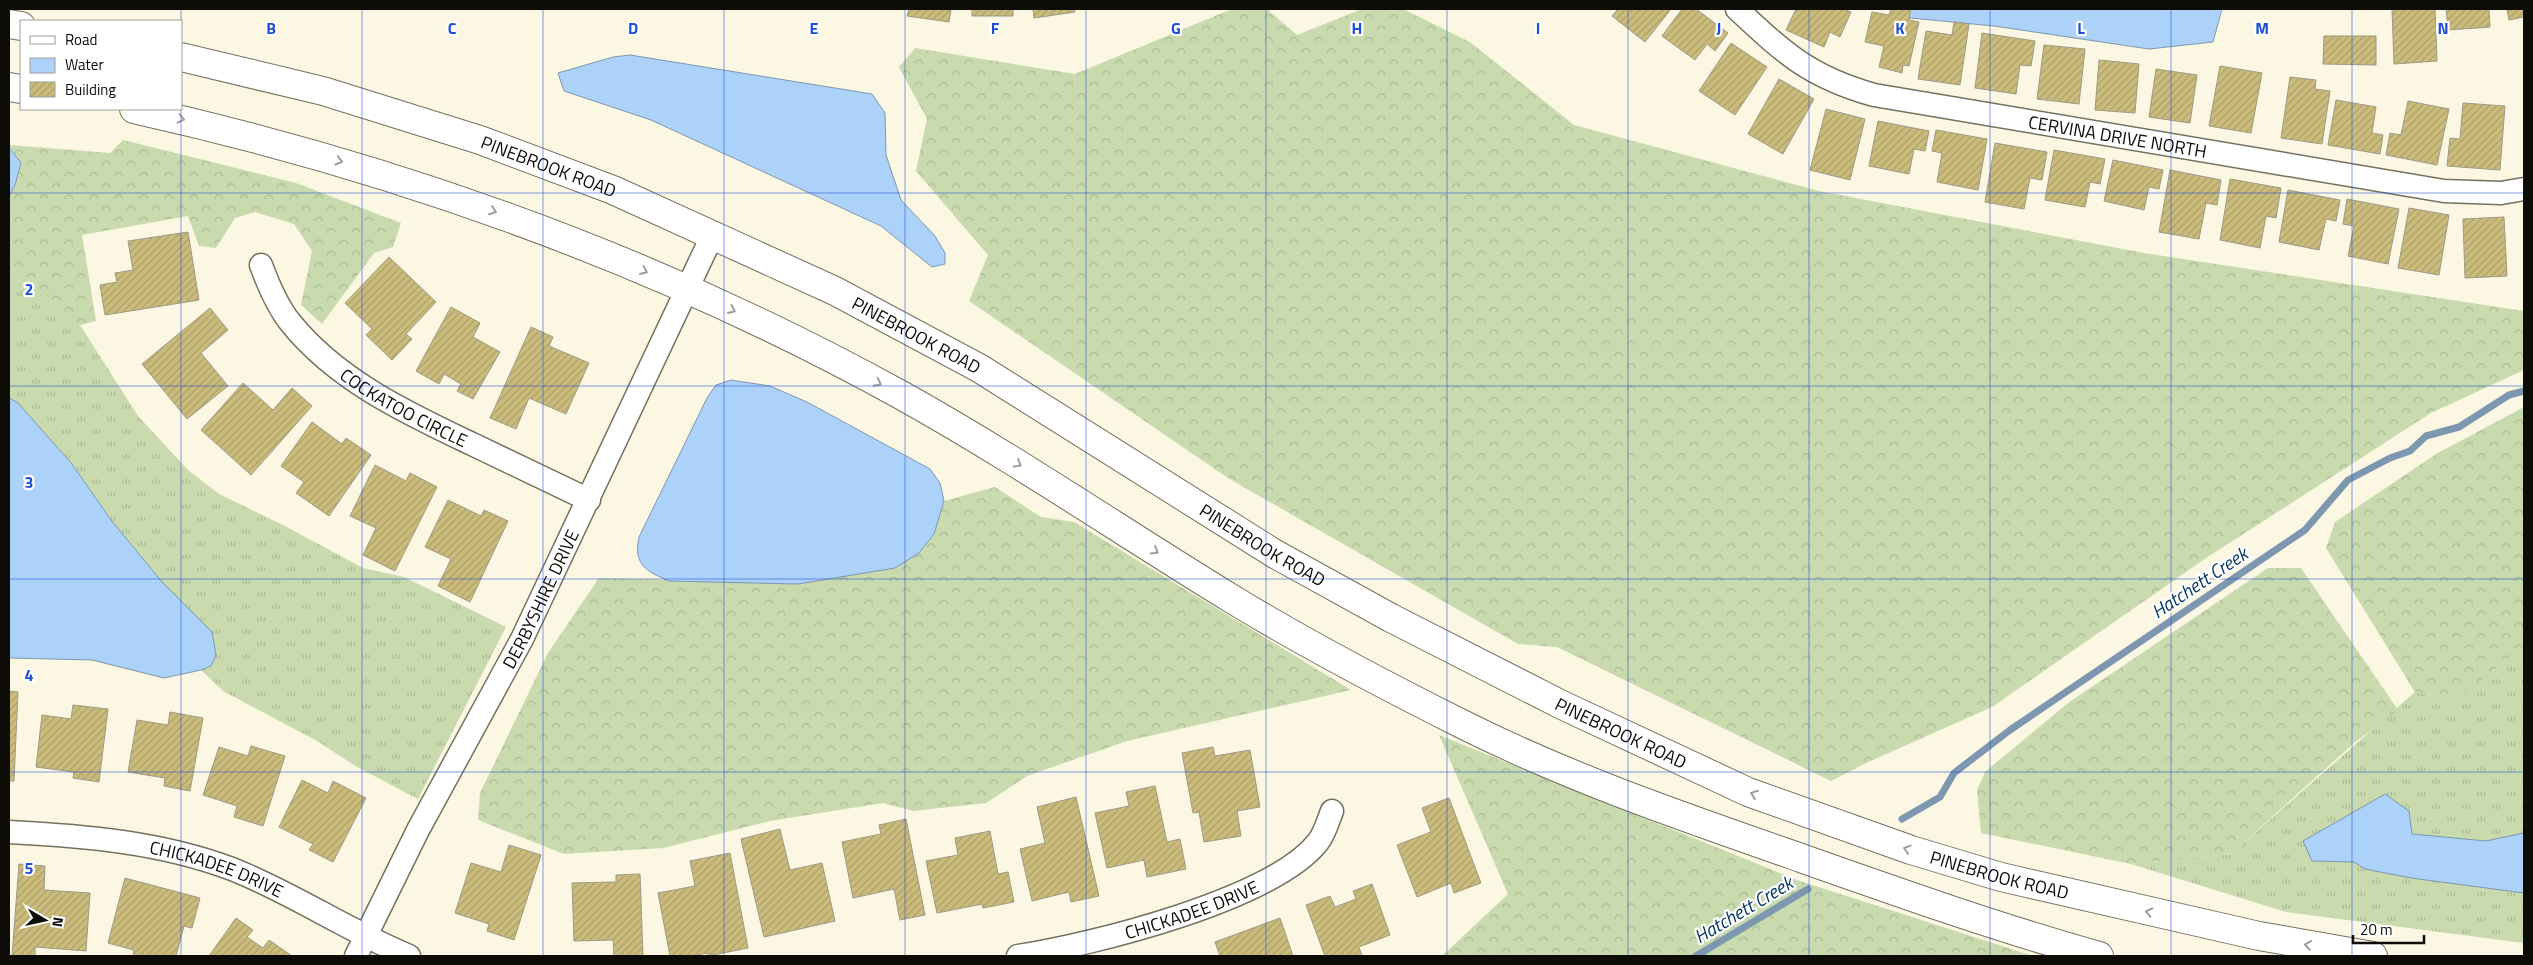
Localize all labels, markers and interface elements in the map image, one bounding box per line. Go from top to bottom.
text: B [266,16,276,40]
text: C [448,16,457,40]
text: D [628,16,638,40]
text: E [810,16,819,40]
text: F [991,16,1000,40]
text: G [1171,16,1181,40]
text: H [1352,16,1362,40]
text: I [1536,16,1540,40]
text: J [1717,16,1721,40]
text: K [1895,16,1905,40]
text: L [2077,16,2085,40]
text: M [2255,16,2269,40]
text: N [2437,16,2449,40]
legend [20,20,182,110]
text: Road [65,28,97,51]
text: Water [65,53,104,76]
text: Building [65,78,116,101]
street label: CERVINA DRIVE NORTH [2026,108,2209,164]
one-way arrow [177,114,186,124]
street label: PINEBROOK ROAD [477,128,620,204]
one-way arrow [334,155,342,165]
one-way arrow [488,205,497,215]
one-way arrow [639,264,648,275]
text: 2 [25,277,33,301]
street label: PINEBROOK ROAD [847,289,986,380]
one-way arrow [727,303,736,314]
street label: COCKATOO CIRCLE [335,361,472,454]
one-way arrow [872,377,881,387]
one-way arrow [1013,458,1022,468]
text: 3 [25,470,33,494]
street label: PINEBROOK ROAD [1194,496,1331,593]
street label: DERBYSHIRE DRIVE [495,525,585,673]
water label: Hatchett Creek [2145,538,2255,625]
one-way arrow [1150,545,1159,555]
text: 4 [25,663,34,687]
street label: PINEBROOK ROAD [1551,690,1691,775]
one-way arrow [1750,790,1759,800]
street label: CHICKADEE DRIVE [147,833,288,904]
street label: PINEBROOK ROAD [1927,843,2072,906]
one-way arrow [1904,844,1912,854]
text: 5 [25,856,34,880]
water label: Hatchett Creek [1688,867,1800,950]
street label: CHICKADEE DRIVE [1122,873,1263,946]
north arrow [20,895,70,945]
one-way arrow [2145,907,2154,918]
scale bar [2353,912,2424,944]
text: N [47,916,69,929]
text: 20 m [2360,918,2393,941]
one-way arrow [2304,940,2313,951]

